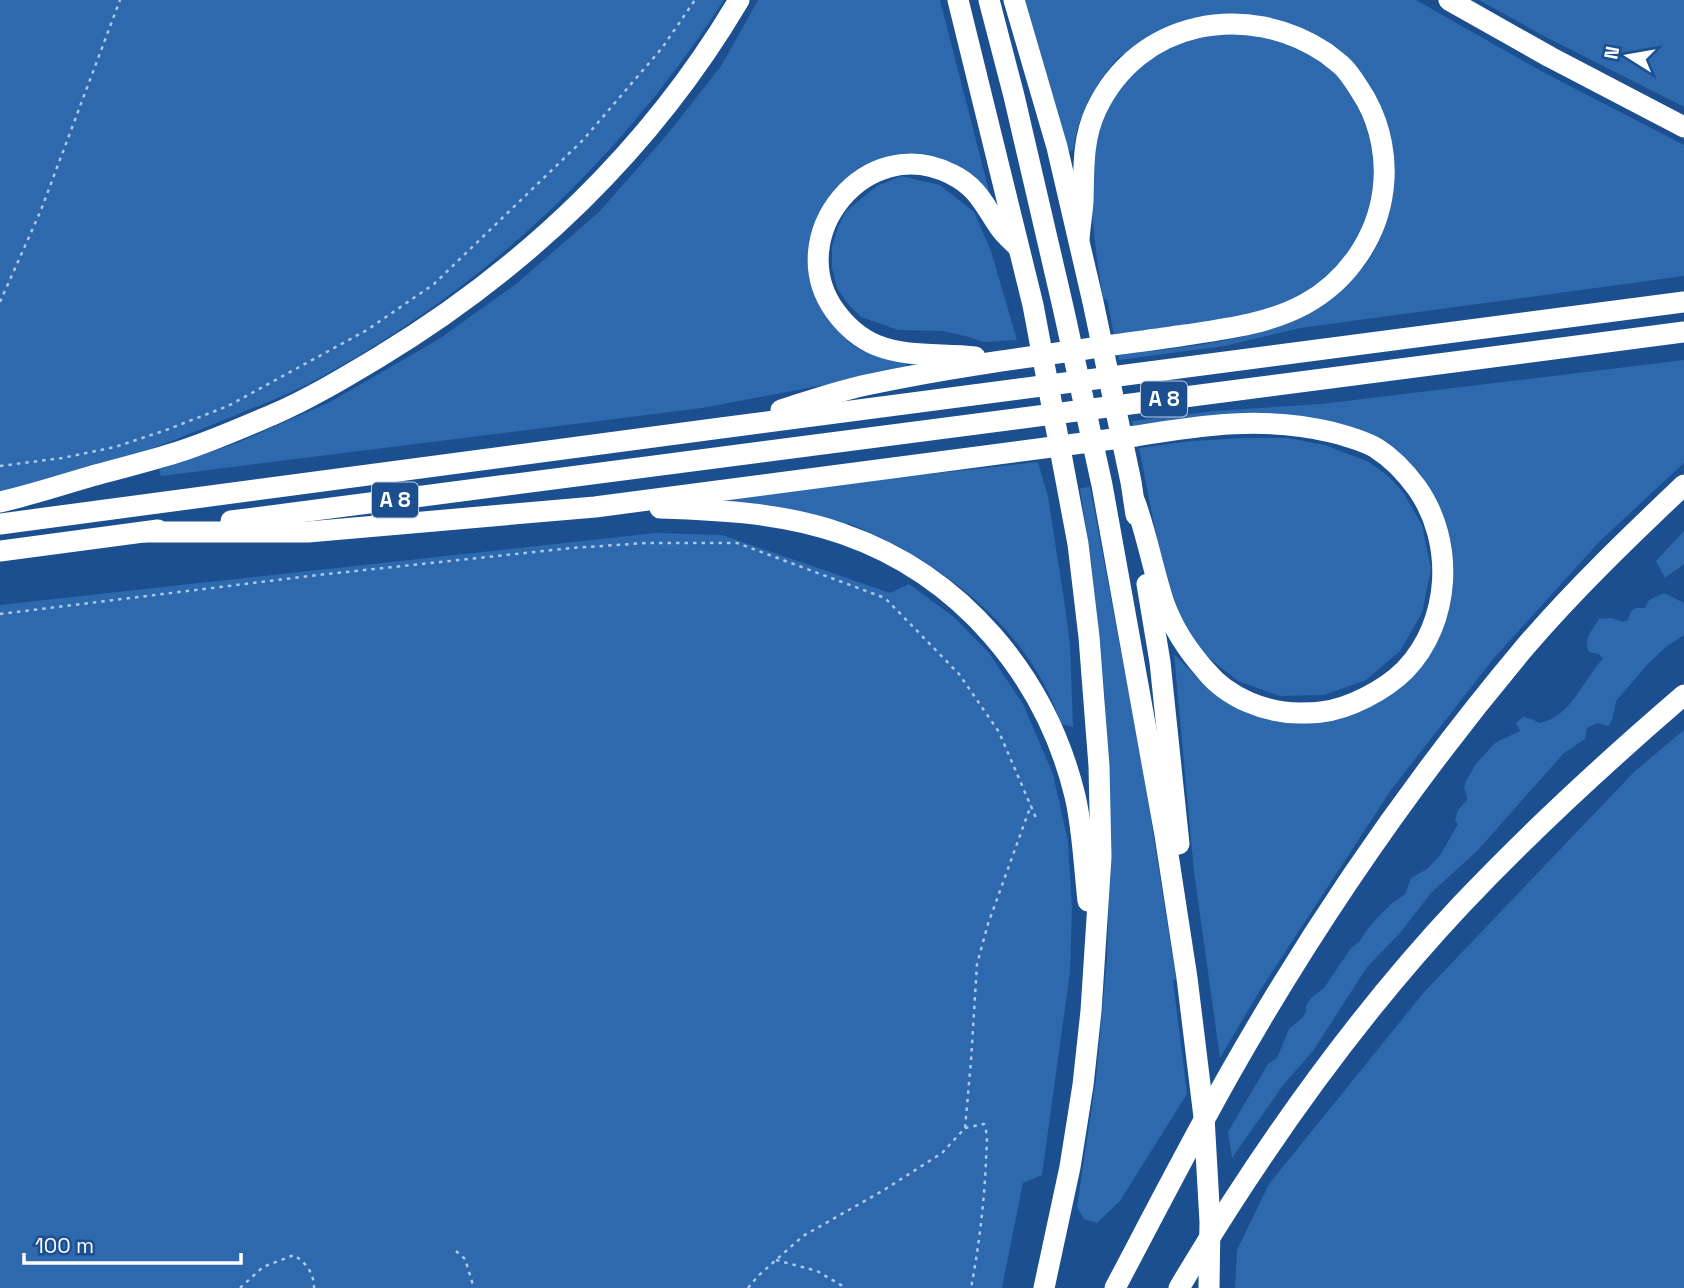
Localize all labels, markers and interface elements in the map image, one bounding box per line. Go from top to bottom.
north arrow [1593,21,1663,91]
text: N [1598,44,1625,61]
road number: A 8 [1141,382,1187,416]
road number: A 8 [372,482,418,518]
scale bar [24,1222,242,1266]
text: 100 m [35,1232,94,1259]

